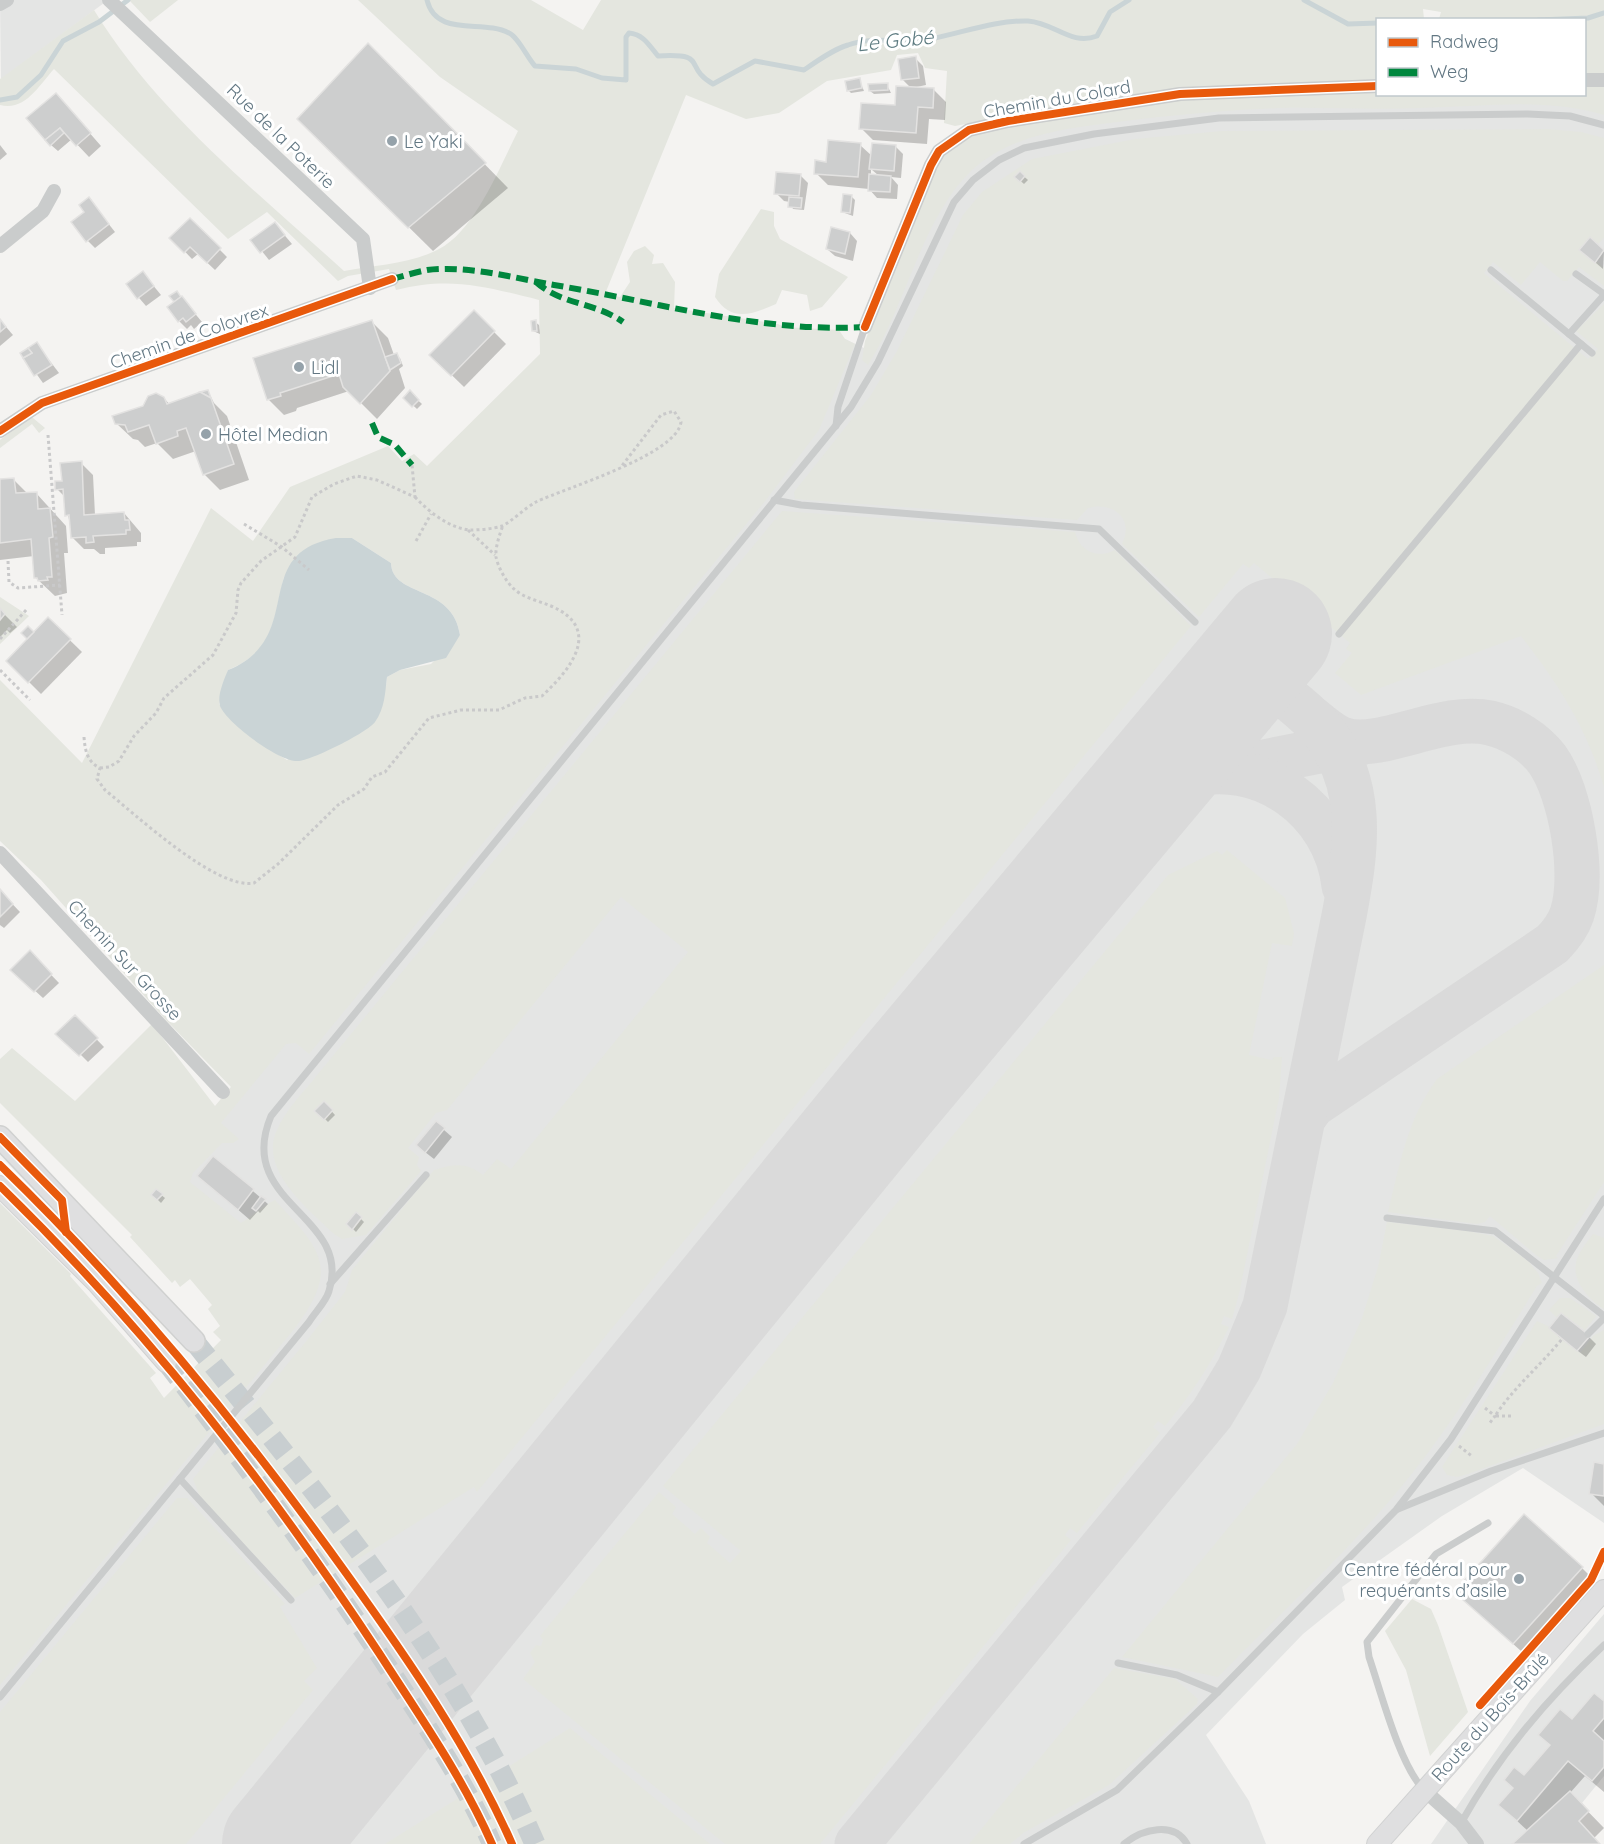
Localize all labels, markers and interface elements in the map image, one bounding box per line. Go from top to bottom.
legend [1376,18,1586,96]
water label: Le Gobé [855,23,935,56]
text: Radweg [1430,30,1499,53]
text: Weg [1430,60,1468,83]
street label: Chemin du Colard [982,75,1132,123]
street label: Rue de la Poterie [222,79,340,193]
place label: Le Yaki [404,130,463,153]
marker: Le Yaki [385,134,399,148]
street label: Chemin de Colovrex [107,298,271,374]
place label: Lidl [311,356,339,379]
marker: Lidl [292,360,306,374]
place label: Hôtel Median [218,423,328,446]
marker: Hôtel Median [199,427,213,441]
street label: Chemin Sur Grosse [63,895,187,1025]
place label: Centre fédéral pour requérants d’asile [1344,1558,1507,1602]
marker: Centre fédéral pour requérants d’asile [1512,1572,1526,1586]
street label: Route du Bois-Brûlé [1426,1648,1554,1786]

